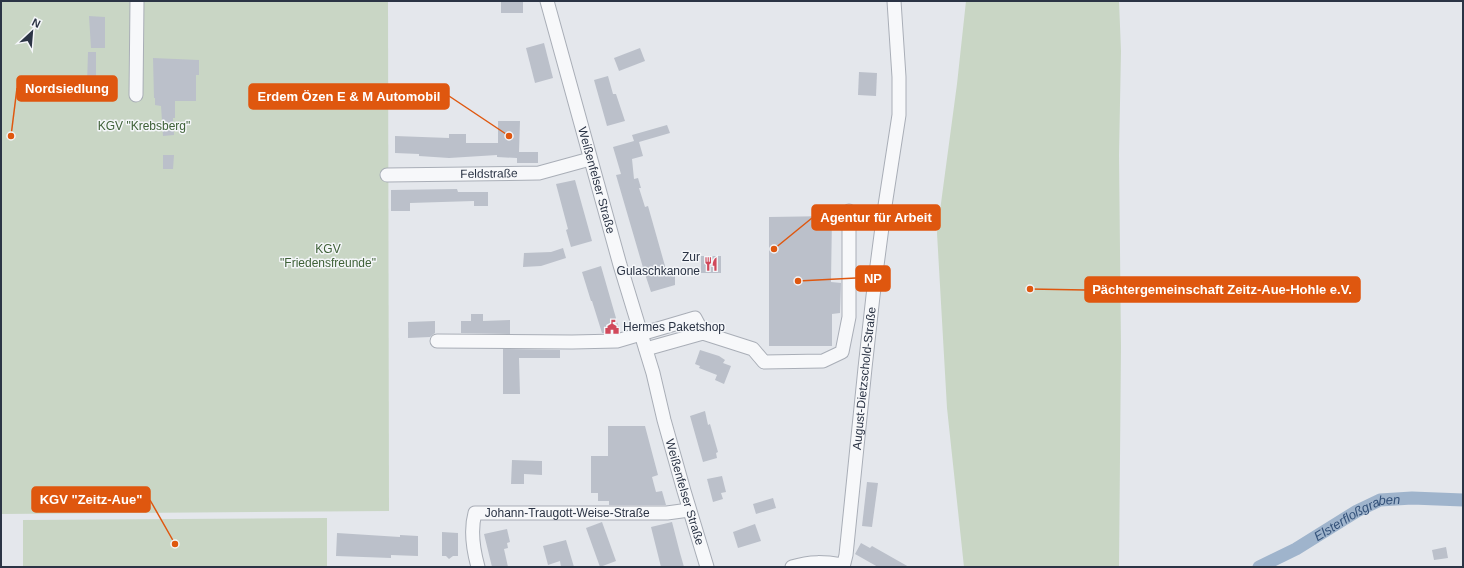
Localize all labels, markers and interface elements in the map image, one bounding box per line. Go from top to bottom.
north arrow [12,12,52,52]
text: N [30,16,43,30]
callout: Nordsiedlung [17,76,117,101]
text: Nordsiedlung [25,81,109,96]
callout: Erdem Özen E & M Automobil [249,84,449,109]
text: Erdem Özen E & M Automobil [258,89,440,104]
park label: KGV "Krebsberg" [98,119,190,133]
street label: Weißenfelser Straße [575,125,618,235]
street label: Feldstraße [460,166,518,181]
callout: Agentur für Arbeit [812,205,940,230]
text: Agentur für Arbeit [820,210,932,225]
park label: KGV "Friedensfreunde" [280,242,376,270]
place label: Zur Gulaschkanone [617,250,700,278]
restaurant icon: Zur Gulaschkanone [703,256,719,272]
callout: NP [856,266,890,291]
text: NP [864,271,882,286]
callout: Pächtergemeinschaft Zeitz-Aue-Hohle e.V. [1085,277,1360,302]
text: Pächtergemeinschaft Zeitz-Aue-Hohle e.V. [1092,282,1352,297]
street label: August-Dietzschold-Straße [850,306,879,450]
public building icon: Hermes Paketshop [604,319,620,335]
place label: Hermes Paketshop [623,320,725,334]
street label: Weißenfelser Straße [663,437,707,547]
callout: KGV "Zeitz-Aue" [32,487,150,512]
water label: Elsterfloßgraben [1311,491,1401,544]
text: KGV "Zeitz-Aue" [40,492,142,507]
street label: Johann-Traugott-Weise-Straße [485,506,650,520]

